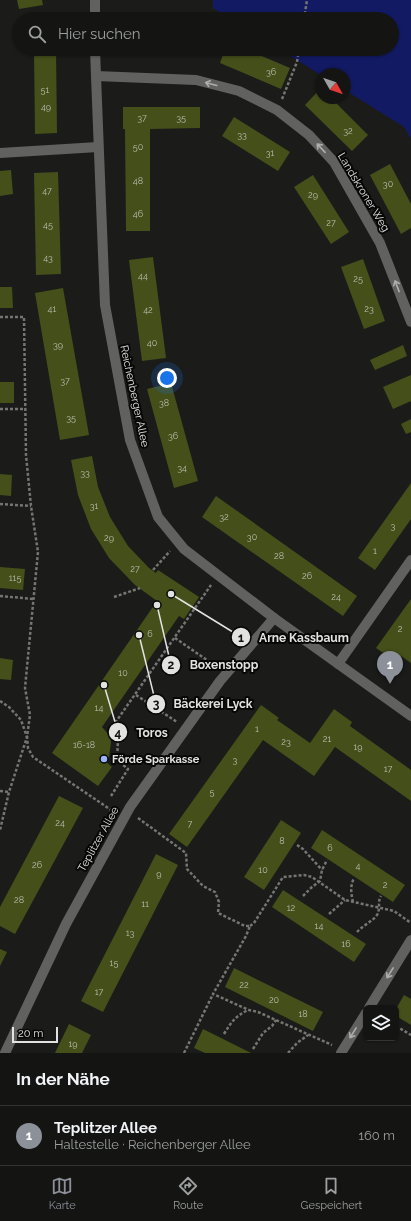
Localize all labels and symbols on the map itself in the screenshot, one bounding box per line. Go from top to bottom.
house number: 36 [266,67,277,77]
north arrow [315,68,351,104]
one-way arrow [205,80,218,87]
house number: 51 [41,85,50,95]
house number: 49 [41,102,51,112]
house number: 37 [137,113,147,123]
house number: 35 [176,113,186,123]
house number: 32 [343,126,353,136]
house number: 33 [237,130,247,140]
house number: 50 [133,142,144,152]
one-way arrow [316,143,326,153]
house number: 31 [266,148,274,158]
street label: Landskroner Weg [335,150,392,234]
house number: 48 [133,176,143,186]
house number: 30 [383,179,394,189]
house number: 47 [42,186,52,196]
house number: 29 [308,190,318,200]
house number: 46 [133,209,144,219]
house number: 27 [326,218,336,228]
house number: 45 [43,220,53,230]
house number: 43 [43,253,53,263]
house number: 44 [138,271,148,281]
house number: 25 [353,274,363,284]
one-way arrow [392,280,400,292]
house number: 41 [48,304,57,314]
house number: 23 [364,304,374,314]
house number: 42 [143,305,153,315]
house number: 40 [147,338,158,348]
house number: 39 [53,340,63,350]
street label: Reichenberger Allee [117,344,152,449]
your location [157,368,177,388]
house number: 37 [60,376,70,386]
house number: 38 [159,398,169,408]
house number: 35 [66,413,76,423]
house number: 36 [168,431,179,441]
house number: 34 [177,463,187,473]
house number: 33 [80,468,90,478]
house number: 31 [90,501,98,511]
house number: 32 [219,512,229,522]
house number: 3 [391,521,396,531]
house number: 30 [247,532,258,542]
house number: 29 [104,533,114,543]
house number: 1 [373,546,377,556]
house number: 28 [274,551,284,561]
house number: 27 [130,564,140,574]
house number: 26 [302,571,313,581]
house number: 115 [9,573,21,583]
house number: 24 [331,592,341,602]
house number: 2 [398,624,403,634]
callout: Arne Kassbaum [231,625,357,649]
house number: 6 [147,629,153,639]
text: 1 [238,631,244,645]
text: Arne Kassbaum [259,631,349,645]
pin: 1 [377,651,403,684]
callout: Boxenstopp [161,653,266,677]
text: 2 [168,658,175,672]
text: Boxenstopp [190,658,259,672]
house number: 10 [118,668,128,678]
callout: Bäckerei Lyck [146,692,261,716]
text: 3 [153,697,160,711]
text: Bäckerei Lyck [173,697,253,711]
house number: 14 [95,703,103,713]
callout: Toros [108,720,176,744]
house number: 1 [255,724,259,734]
text: 4 [115,726,122,740]
text: Toros [136,726,168,740]
house number: 21 [323,734,331,744]
house number: 23 [281,737,291,747]
house number: 16-18 [73,740,95,750]
house number: 19 [353,742,363,752]
place label: Förde Sparkasse [112,753,200,766]
marker: Förde Sparkasse [99,754,109,764]
house number: 3 [233,755,238,765]
house number: 17 [384,764,392,774]
house number: 5 [210,787,215,797]
street label: Teplitzer Allee [75,804,122,874]
house number: 24 [55,818,65,828]
house number: 7 [188,819,193,829]
house number: 8 [279,836,285,846]
house number: 6 [327,843,333,853]
house number: 26 [32,860,43,870]
house number: 4 [356,861,361,871]
house number: 10 [258,865,268,875]
house number: 9 [156,869,162,879]
house number: 2 [383,880,388,890]
house number: 28 [14,895,24,905]
house number: 11 [141,899,149,909]
house number: 12 [287,903,296,913]
house number: 14 [315,921,323,931]
house number: 13 [126,928,135,938]
house number: 16 [341,939,351,949]
house number: 15 [110,958,118,968]
one-way arrow [386,967,394,979]
house number: 22 [239,980,249,990]
house number: 17 [95,987,103,997]
house number: 20 [269,995,280,1005]
house number: 18 [298,1009,308,1019]
scale bar [12,1025,58,1044]
one-way arrow [349,1027,357,1039]
house number: 19 [68,1039,78,1049]

